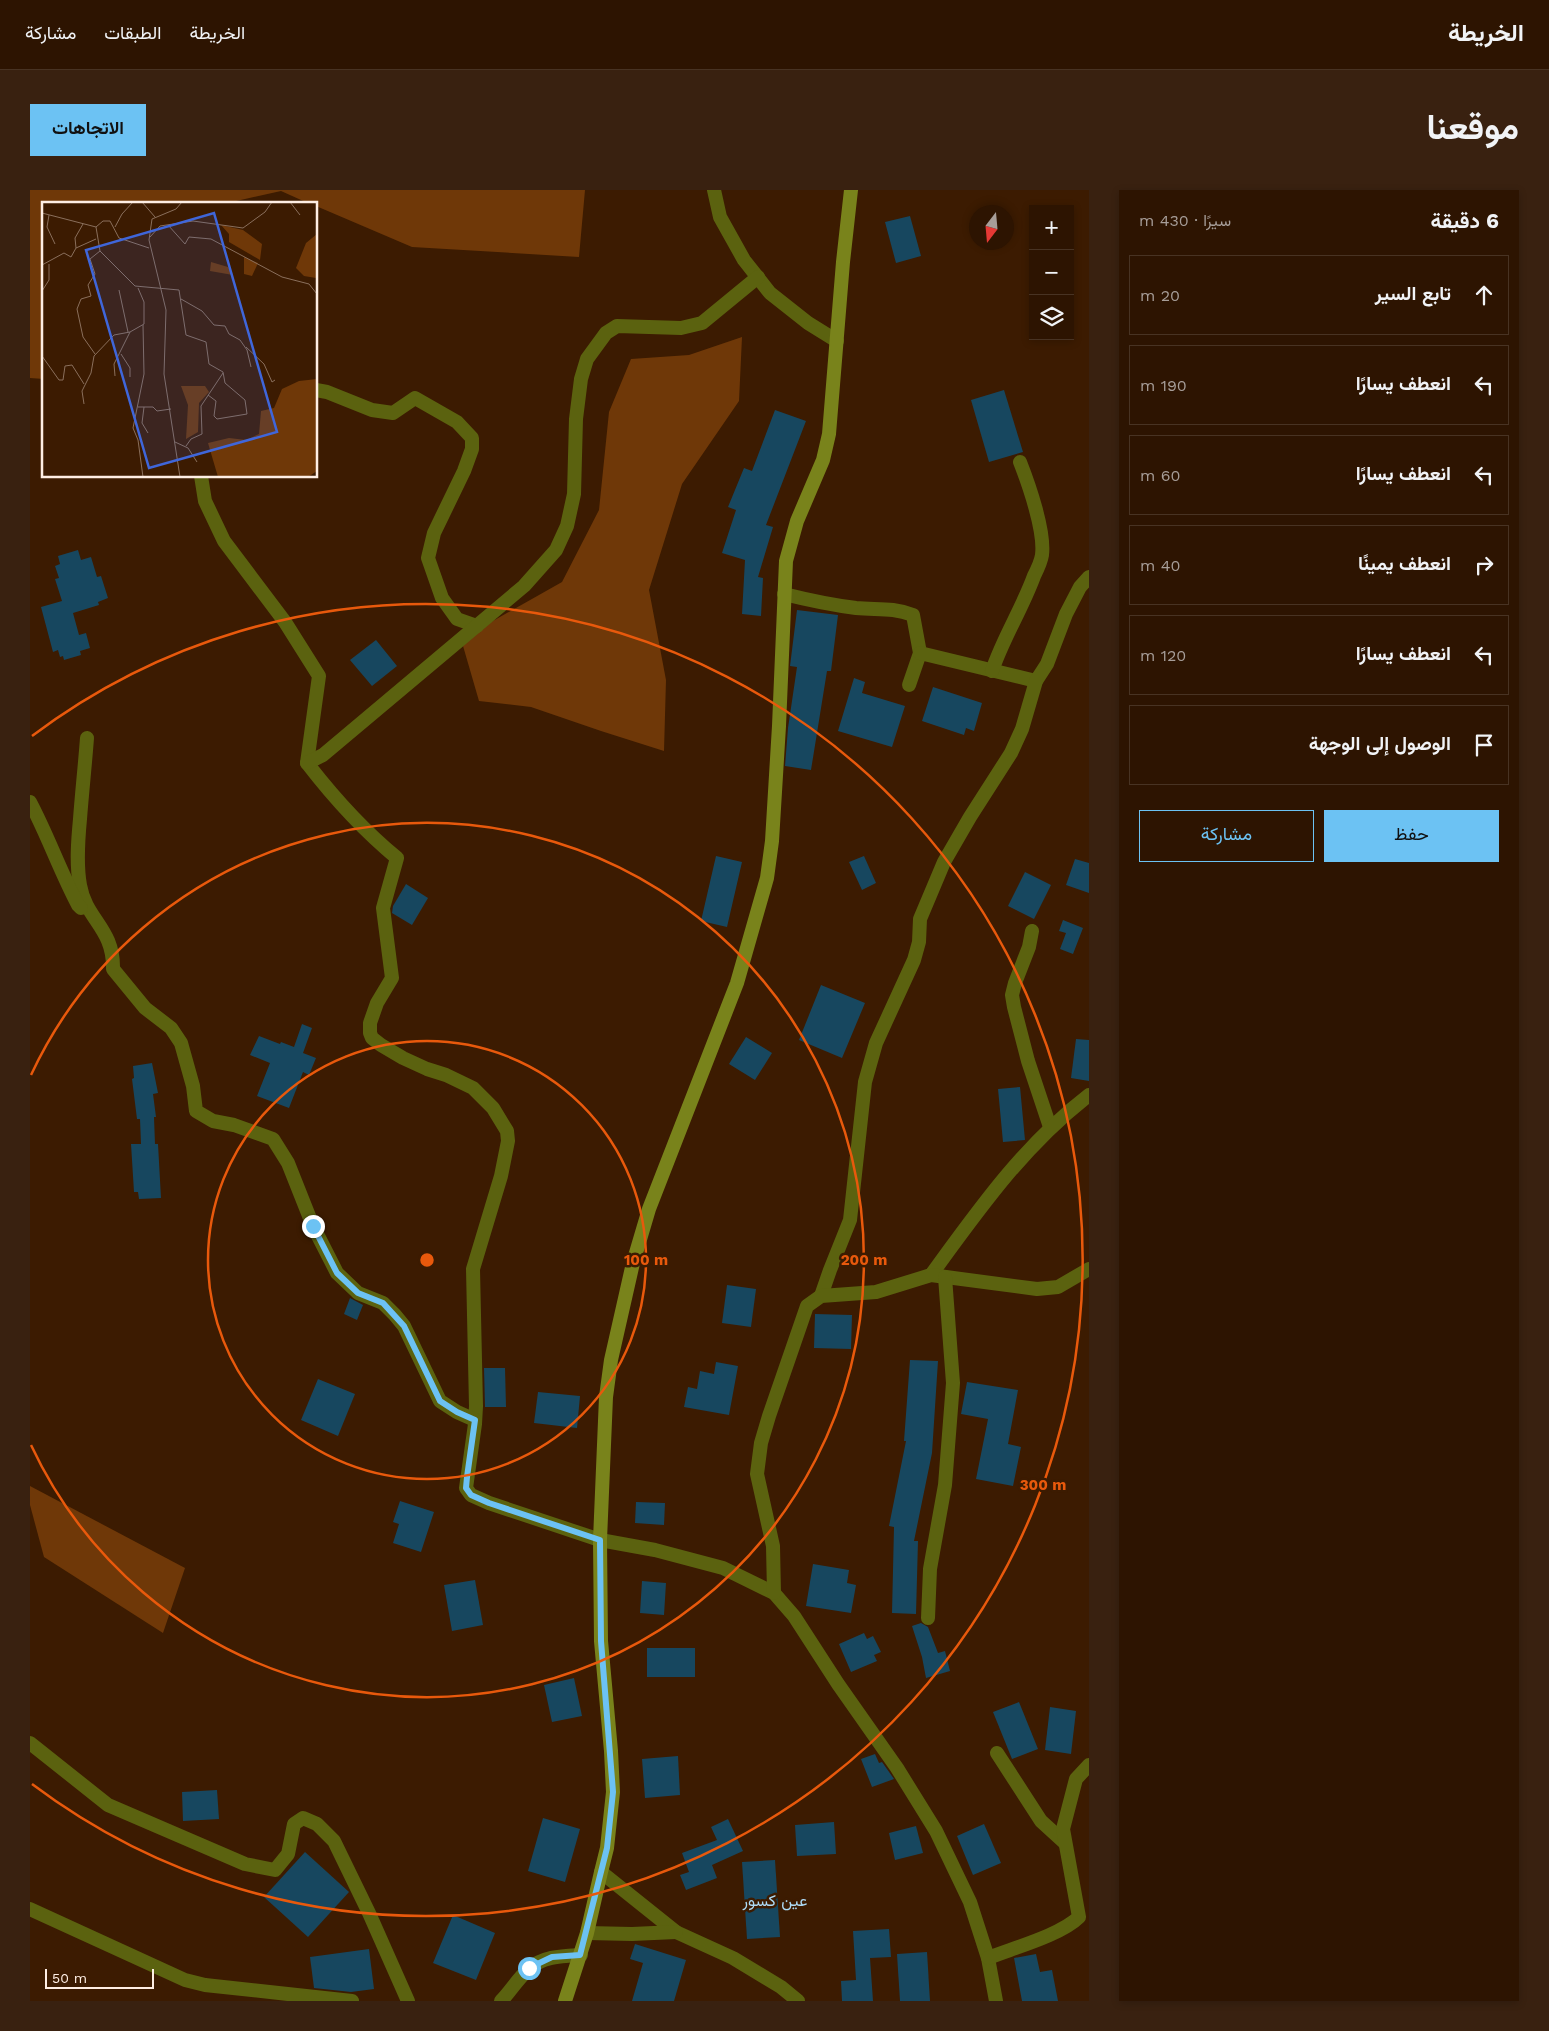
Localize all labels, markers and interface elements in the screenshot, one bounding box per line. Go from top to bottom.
text: الخريطة [1448,19,1524,47]
text: مشاركة [25,22,76,43]
text: الطبقات [104,22,161,43]
text: الخريطة [189,22,245,43]
button: الاتجاهات [30,104,146,156]
text: موقعنا [1426,106,1519,148]
inset map [42,202,318,478]
north arrow [969,205,1014,250]
map controls [1029,205,1074,340]
button: + [1029,205,1074,250]
text: 6 دقيقة [1431,208,1499,233]
text: سيرًا · 430 m [1139,211,1231,230]
button: − [1029,250,1074,295]
icon: ahead [1470,281,1498,309]
text: تابع السير [1375,282,1451,305]
text: 20 m [1140,286,1180,305]
button: layers [1029,295,1074,340]
icon: left [1470,371,1498,399]
text: انعطف يسارًا [1356,372,1451,395]
text: 190 m [1140,376,1187,395]
icon: left [1470,461,1498,489]
text: انعطف يسارًا [1356,462,1451,485]
text: 60 m [1140,466,1180,485]
icon: right [1470,551,1498,579]
text: انعطف يمينًا [1358,552,1451,575]
text: 40 m [1140,556,1180,575]
icon: left [1470,641,1498,669]
text: انعطف يسارًا [1356,642,1451,665]
text: 120 m [1140,646,1186,665]
icon: arrive [1470,731,1498,759]
text: الوصول إلى الوجهة [1309,732,1451,755]
button: مشاركة [1139,810,1314,862]
button: حفظ [1324,810,1499,862]
route end [302,1215,325,1238]
centre of rings [418,1251,436,1269]
text: 100 m [624,1251,668,1269]
text: 200 m [841,1251,887,1269]
text: 300 m [1020,1476,1066,1494]
district label: عين كسور [742,1891,807,1911]
route start [518,1957,541,1980]
scale bar [45,1966,154,1989]
text: 50 m [52,1970,87,1986]

